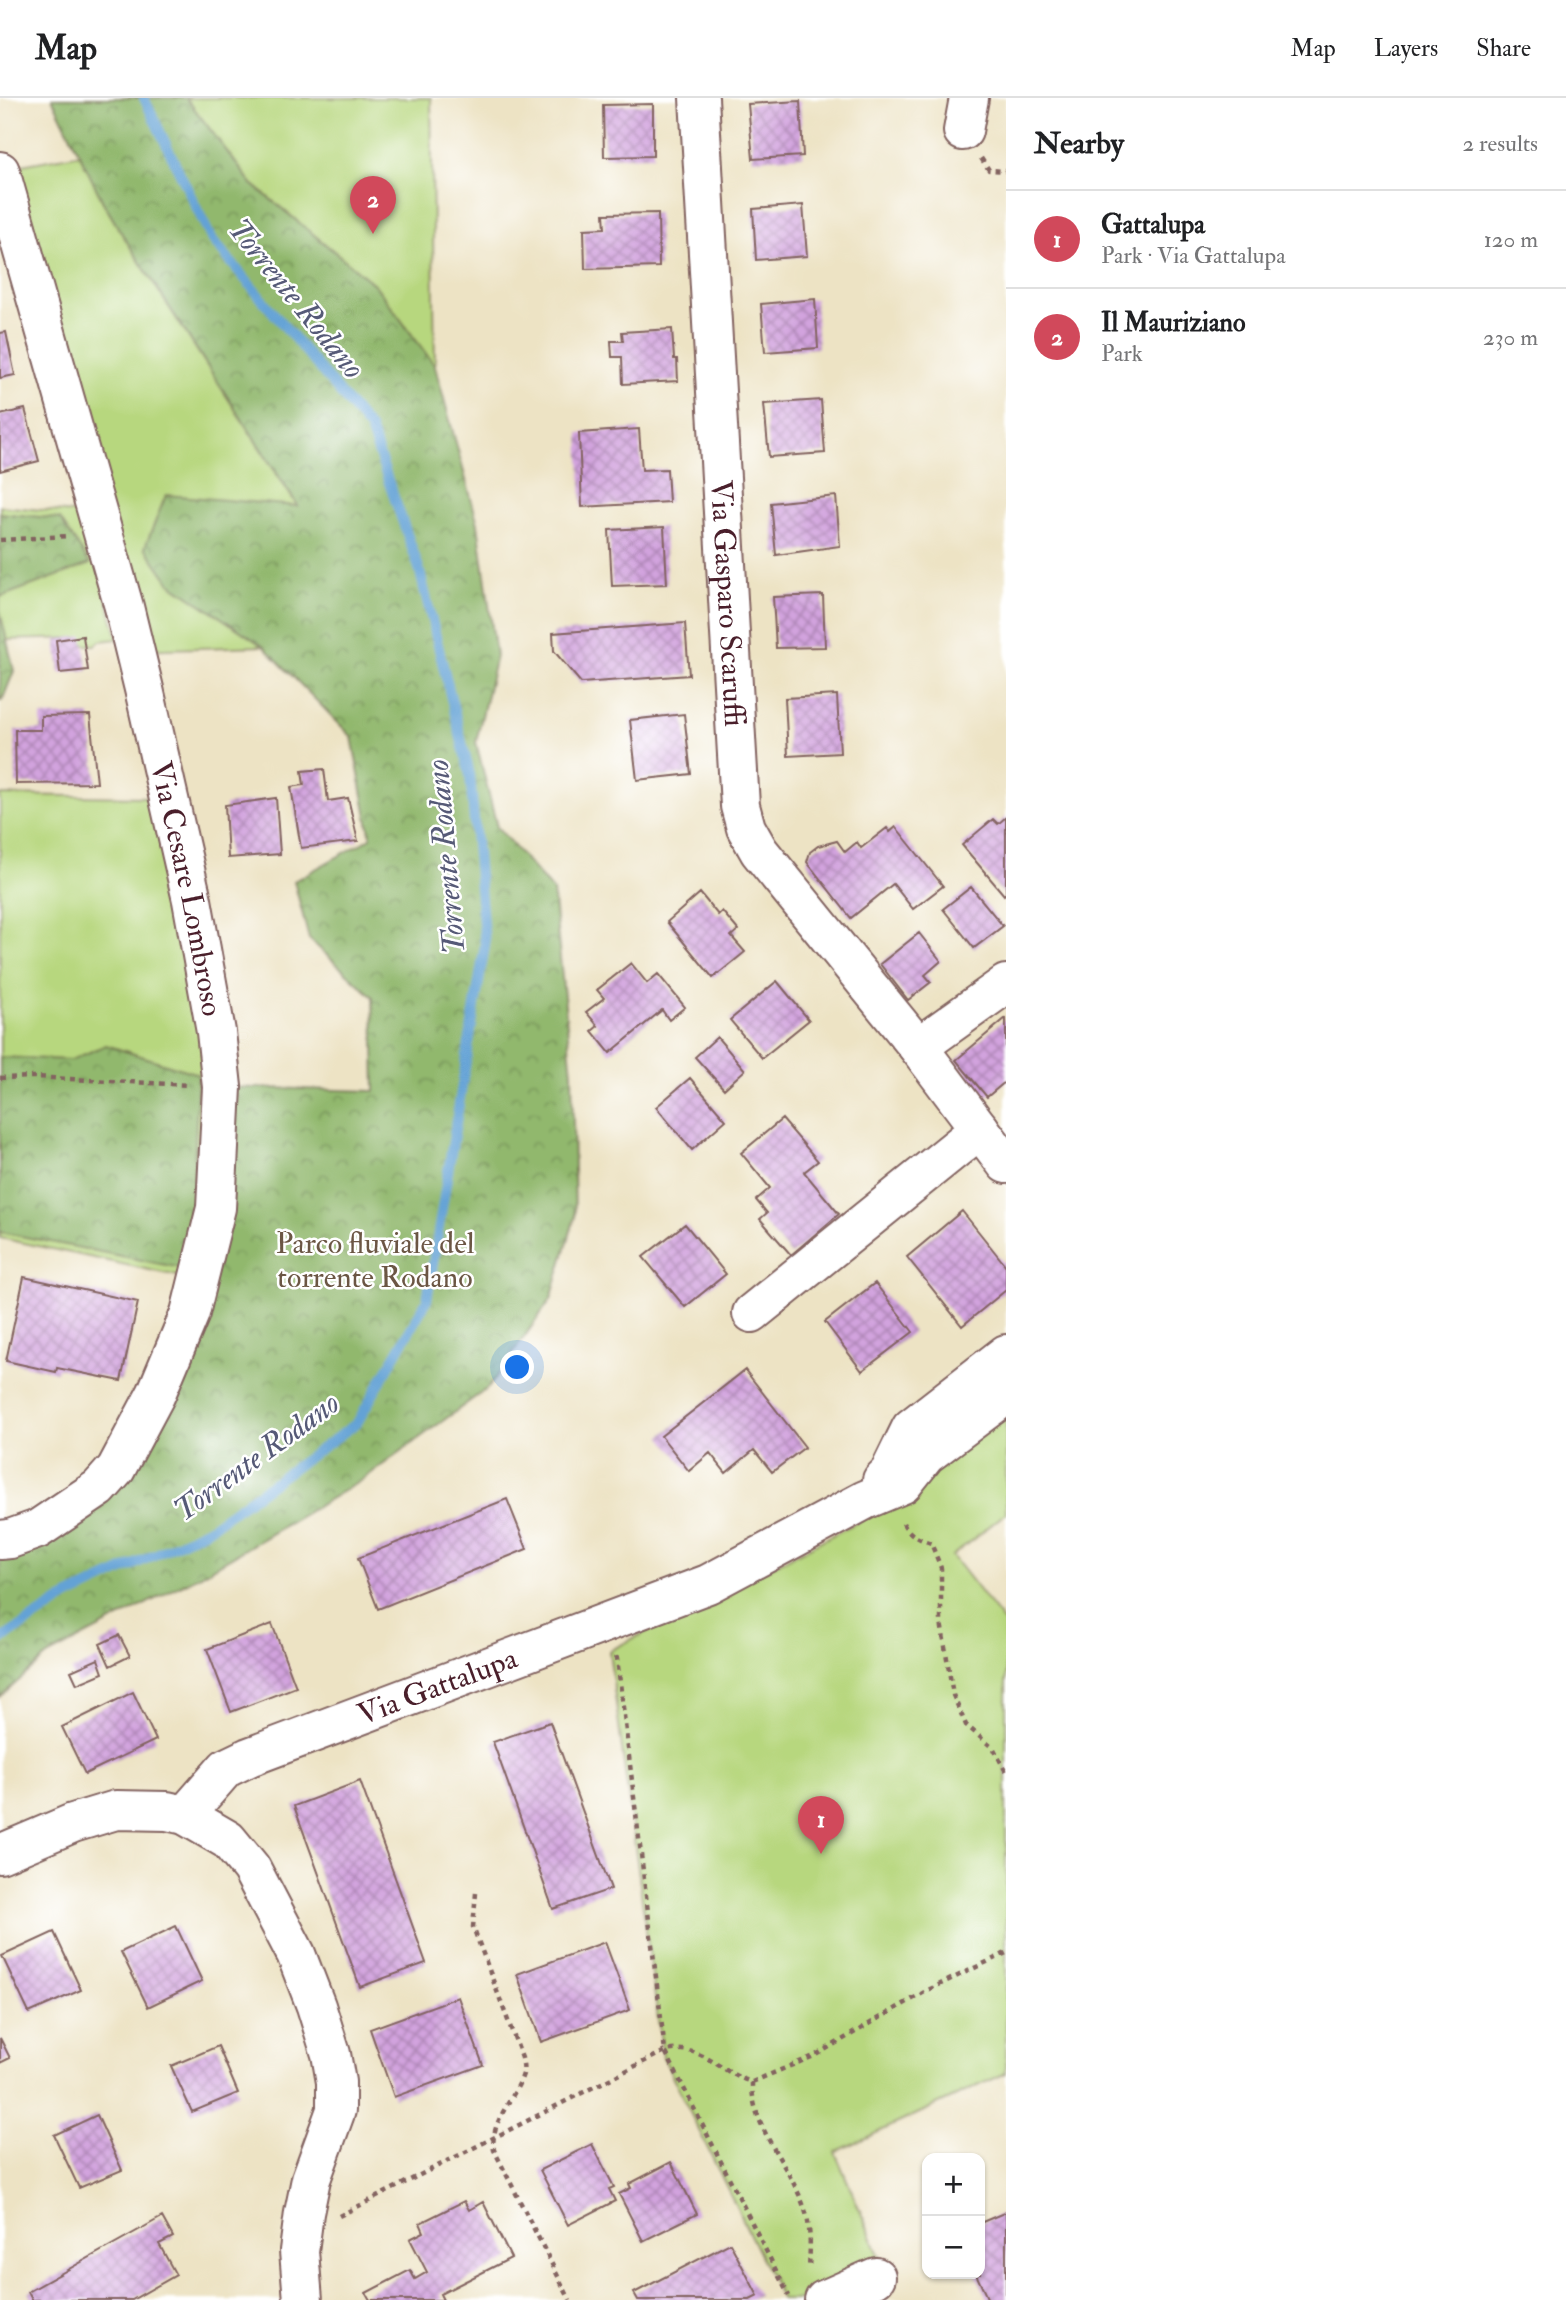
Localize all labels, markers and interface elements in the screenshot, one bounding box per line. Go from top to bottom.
text: Map [35,28,97,69]
text: Map [1291,33,1336,64]
text: Layers [1374,33,1438,64]
text: Share [1476,33,1531,64]
text: Nearby [1034,125,1124,162]
text: 2 results [1463,129,1538,158]
pin: 2 [350,176,396,234]
text: Gattalupa [1101,209,1205,241]
water label: Torrente Rodano [219,210,373,387]
text: 1 [1053,225,1061,254]
text: 120 m [1484,225,1538,254]
text: Park · Via Gattalupa [1101,241,1286,270]
text: Il Mauriziano [1101,307,1245,339]
text: 2 [1051,323,1063,352]
text: 230 m [1483,323,1538,352]
text: Park [1101,339,1143,368]
street label: Via Gasparo Scaruffi [702,479,753,728]
street label: Via Cesare Lombroso [142,758,231,1019]
water label: Torrente Rodano [418,758,474,956]
park label: Parco fluviale del torrente Rodano [276,1225,475,1296]
your location [500,1350,534,1384]
water label: Torrente Rodano [166,1383,347,1530]
street label: Via Gattalupa [352,1639,523,1733]
pin: 1 [798,1796,844,1854]
map controls [922,2153,985,2279]
button: + [922,2153,985,2216]
button: − [922,2216,985,2279]

